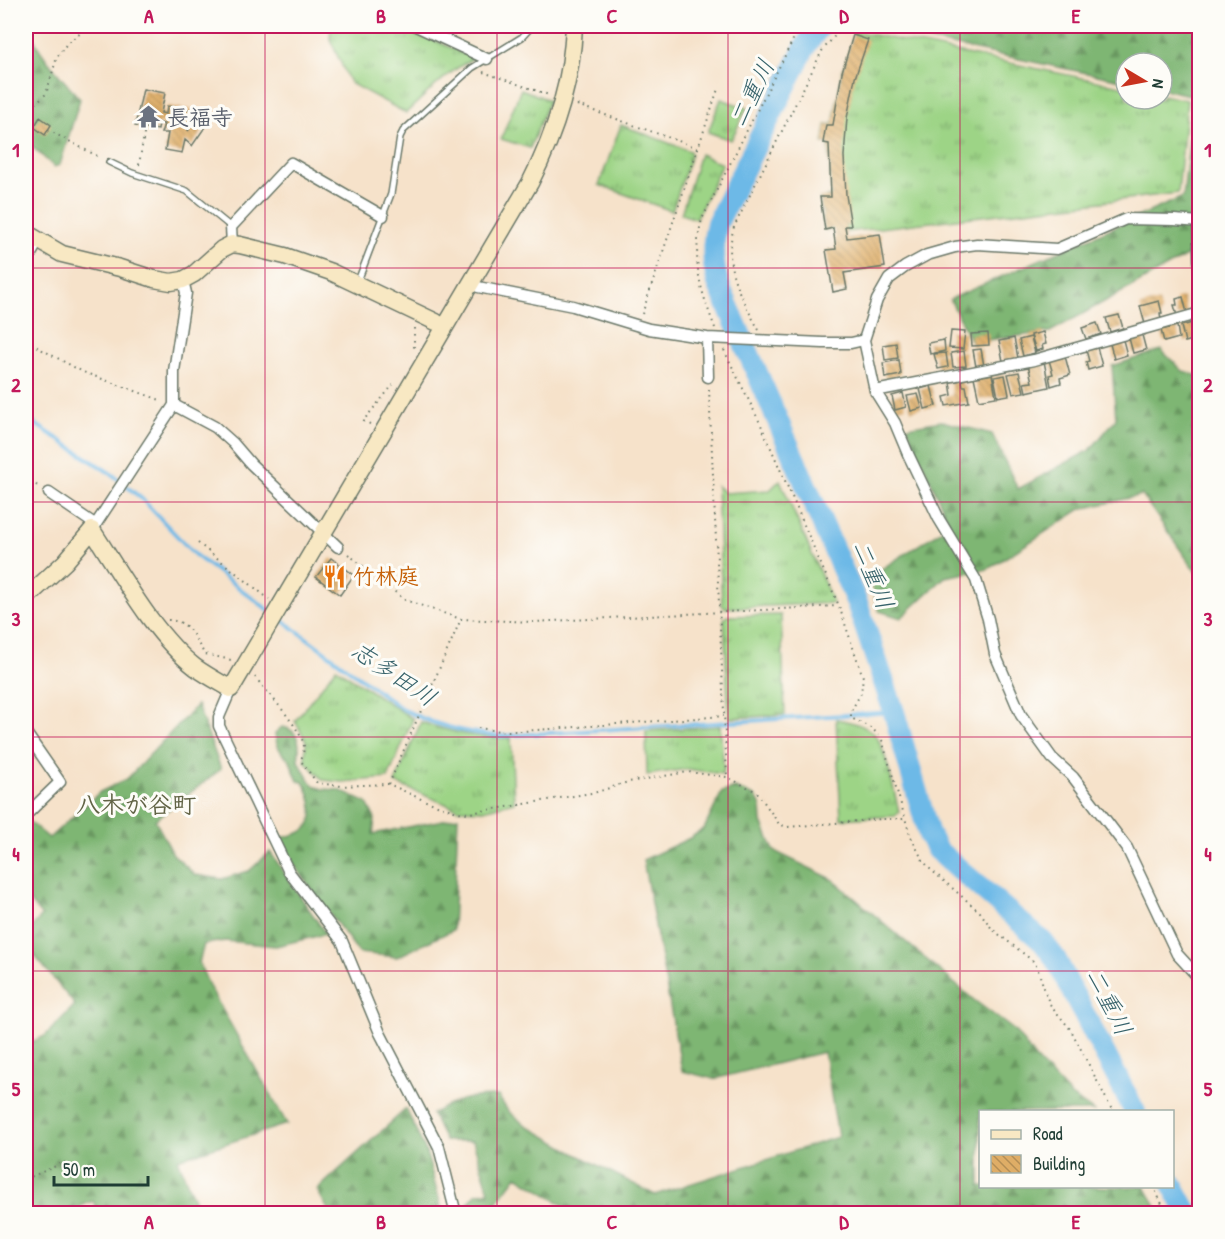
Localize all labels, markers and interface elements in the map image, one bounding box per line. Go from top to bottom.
text: A [144,2,154,29]
text: B [376,2,386,29]
text: C [607,2,618,29]
text: D [839,2,849,29]
text: E [1072,2,1081,29]
north arrow [1114,51,1174,111]
water label: 二重川 [721,53,781,132]
text: N [1147,78,1170,90]
place label: 長福寺 [167,102,233,132]
temple icon: 長福寺 [136,104,162,130]
text: 1 [12,136,20,163]
text: 1 [1204,136,1212,163]
text: 2 [11,371,21,398]
text: 2 [1203,371,1213,398]
water label: 二重川 [846,535,902,614]
place label: 竹林庭 [353,561,419,591]
restaurant icon: 竹林庭 [322,563,348,589]
text: 3 [12,605,21,632]
text: 3 [1204,605,1213,632]
water label: 志多田川 [346,633,443,713]
district label: 八木が谷町 [76,788,196,820]
text: 4 [12,840,20,867]
text: 4 [1204,840,1212,867]
water label: 二重川 [1079,962,1140,1041]
text: 5 [12,1075,21,1102]
text: 5 [1204,1075,1213,1102]
legend [979,1110,1174,1188]
text: Road [1033,1121,1063,1146]
scale bar [54,1149,148,1187]
text: Building [1033,1151,1085,1176]
text: 50 m [63,1157,95,1182]
text: A [144,1208,154,1235]
text: B [376,1208,386,1235]
text: C [607,1208,618,1235]
text: D [839,1208,849,1235]
text: E [1072,1208,1081,1235]

